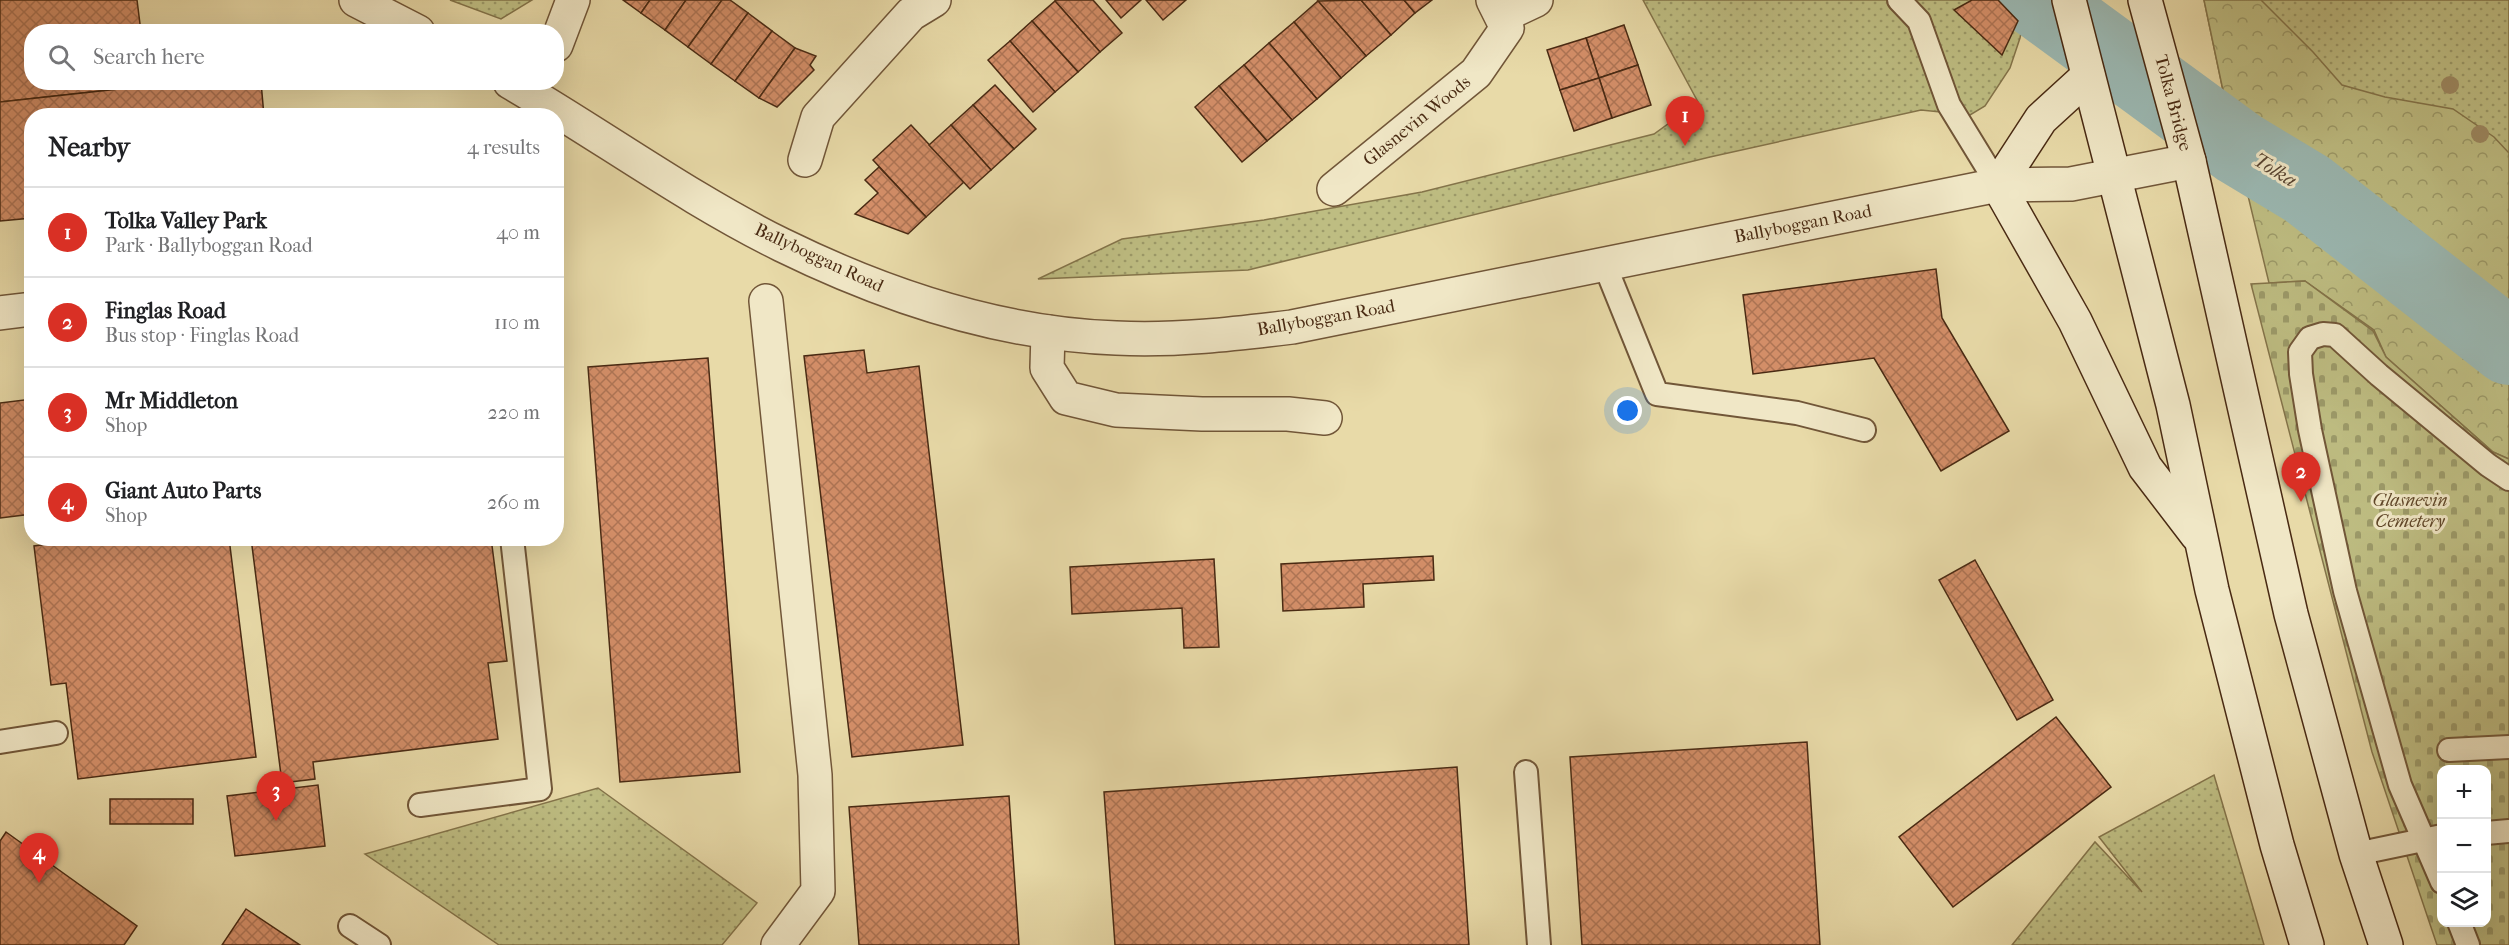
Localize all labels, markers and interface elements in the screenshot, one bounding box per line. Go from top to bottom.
search box [24,24,564,90]
icon: search [45,41,78,74]
text: Search here [93,44,205,70]
street label: Tolka Bridge [2150,53,2196,153]
street label: Glasnevin Woods [1359,71,1475,171]
pin: 1 [1666,96,1704,146]
text: Nearby [48,132,130,163]
text: 4 results [467,136,540,159]
water label: Tolka [2249,148,2301,192]
street label: Ballyboggan Road [1732,200,1874,248]
text: Tolka Valley Park [105,208,267,234]
street label: Ballyboggan Road [751,219,887,297]
text: 1 [64,221,71,244]
text: 40 m [496,221,540,244]
text: Park · Ballyboggan Road [105,234,313,257]
street label: Ballyboggan Road [1255,295,1397,340]
text: Finglas Road [105,298,226,324]
text: 2 [62,311,73,334]
text: 110 m [494,311,540,334]
text: Bus stop · Finglas Road [105,324,299,347]
text: Mr Middleton [105,388,238,414]
your location [1613,396,1642,425]
text: 3 [63,401,72,424]
text: 220 m [487,401,540,424]
text: Shop [105,414,147,437]
pin: 2 [2282,452,2320,502]
text: Giant Auto Parts [105,478,261,504]
park label: Glasnevin Cemetery [2372,490,2448,532]
text: 4 [62,491,73,514]
text: 260 m [487,491,540,514]
text: Shop [105,504,147,527]
map controls [2437,765,2491,927]
button: + [2437,765,2491,819]
pin: 3 [256,772,296,821]
button: − [2437,819,2491,873]
pin: 4 [20,834,58,883]
button: layers [2437,873,2491,927]

